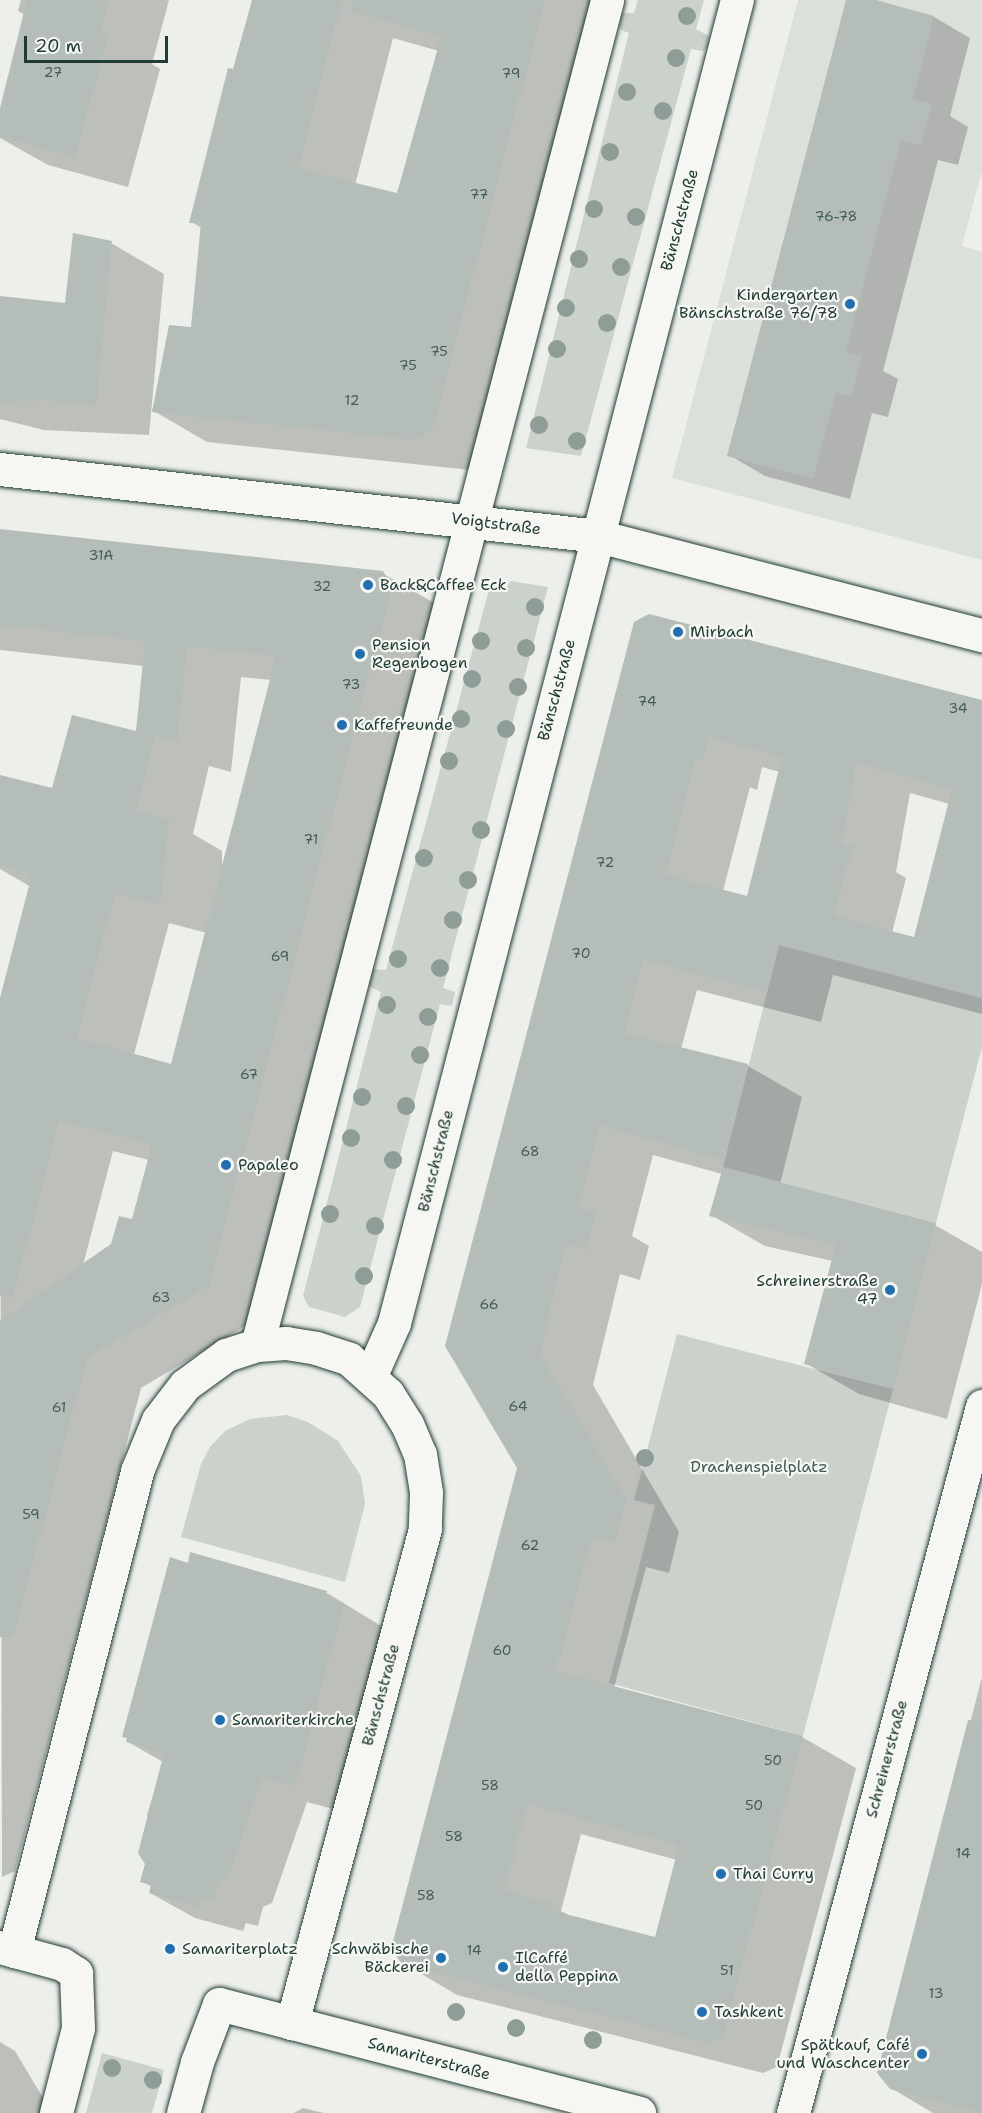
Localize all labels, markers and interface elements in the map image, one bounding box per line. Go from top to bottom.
scale bar [27,24,171,62]
text: 20 m [35,34,81,58]
house number: 27 [44,64,62,80]
house number: 79 [501,65,521,81]
street label: Bänschstraße [657,167,703,273]
house number: 77 [470,186,488,202]
house number: 76-78 [815,208,857,224]
place label: Kindergarten Bänschstraße 76/78 [679,285,838,323]
marker: Kindergarten Bänschstraße 76/78 [843,297,857,311]
house number: 75 [430,343,448,359]
house number: 75 [399,357,417,373]
house number: 12 [345,392,359,408]
street label: Voigtstraße [450,509,542,539]
house number: 31A [89,547,113,563]
place label: Back&Caffee Eck [380,575,507,595]
house number: 32 [313,578,331,594]
marker: Back&Caffee Eck [361,578,375,592]
place label: Mirbach [690,622,754,642]
marker: Mirbach [671,625,685,639]
place label: Pension Regenbogen [372,635,467,673]
street label: Bänschstraße [534,637,580,743]
marker: Pension Regenbogen [353,647,367,661]
house number: 73 [342,676,360,692]
house number: 74 [638,693,656,709]
house number: 34 [948,700,968,716]
place label: Kaffefreunde [354,715,453,735]
marker: Kaffefreunde [335,718,349,732]
house number: 71 [304,831,318,847]
house number: 72 [596,854,614,870]
house number: 70 [571,945,591,961]
house number: 69 [271,948,289,964]
house number: 67 [240,1066,258,1082]
street label: Bänschstraße [414,1108,458,1214]
house number: 68 [520,1143,540,1159]
place label: Papaleo [238,1155,299,1175]
marker: Papaleo [219,1158,233,1172]
place label: Schreinerstraße 47 [756,1271,878,1309]
marker: Schreinerstraße 47 [883,1283,897,1297]
house number: 63 [152,1289,170,1305]
house number: 66 [479,1296,499,1312]
house number: 64 [508,1398,528,1414]
house number: 61 [52,1399,66,1415]
park label: Drachenspielplatz [690,1457,828,1477]
house number: 59 [22,1506,40,1522]
house number: 62 [521,1537,539,1553]
street label: Bänschstraße [358,1642,404,1748]
house number: 60 [492,1642,512,1658]
street label: Schreinerstraße [862,1698,912,1820]
place label: Samariterkirche [232,1710,354,1730]
marker: Samariterkirche [213,1713,227,1727]
house number: 50 [764,1752,782,1768]
house number: 58 [481,1777,499,1793]
house number: 50 [745,1797,763,1813]
house number: 58 [445,1828,463,1844]
house number: 14 [955,1845,971,1861]
place label: Thai Curry [733,1864,814,1884]
marker: Thai Curry [714,1867,728,1881]
house number: 58 [417,1887,435,1903]
place label: Samariterplatz [182,1939,298,1959]
place label: Schwäbische Bäckerei [332,1939,429,1977]
marker: Samariterplatz [163,1942,177,1956]
house number: 14 [466,1942,482,1958]
place label: IlCaffé della Peppina [515,1948,618,1986]
marker: Schwäbische Bäckerei [434,1951,448,1965]
marker: IlCaffé della Peppina [496,1960,510,1974]
house number: 51 [720,1962,734,1978]
house number: 13 [929,1985,943,2001]
place label: Tashkent [714,2002,784,2022]
marker: Tashkent [695,2005,709,2019]
street label: Samariterstraße [366,2033,492,2085]
place label: Spätkauf, Café und Waschcenter [776,2035,910,2073]
marker: Spätkauf, Café und Waschcenter [915,2047,929,2061]

